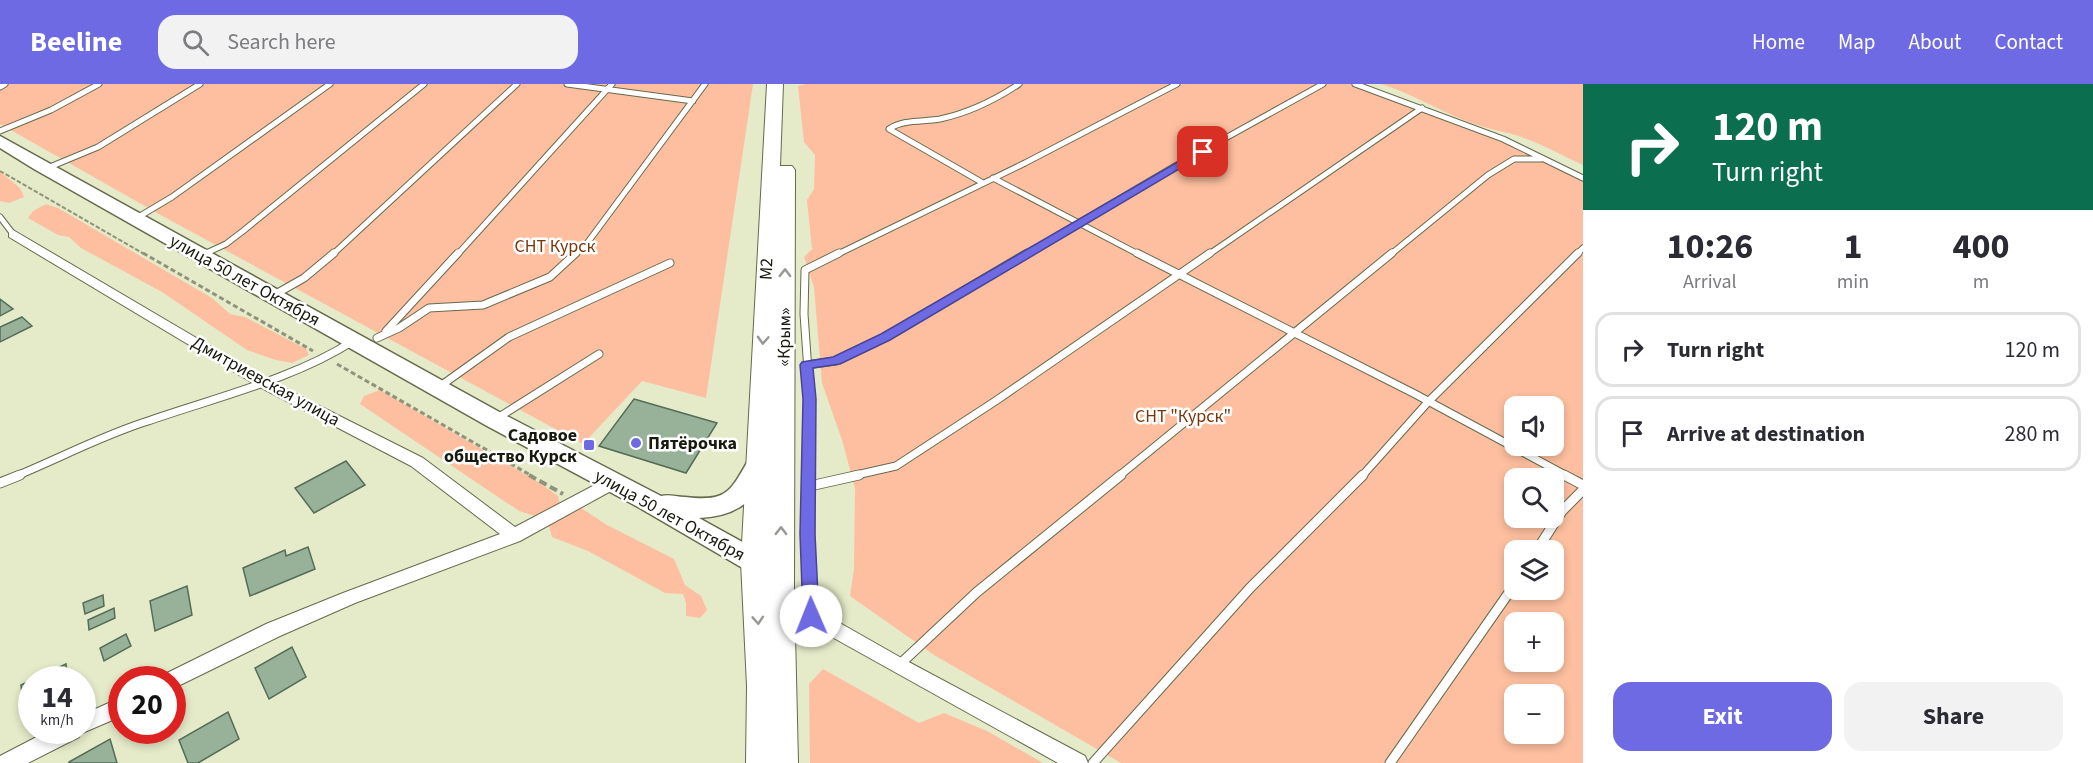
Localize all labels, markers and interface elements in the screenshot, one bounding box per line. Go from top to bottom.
search box [158,15,578,69]
text: Beeline [30,22,122,62]
icon: search [179,26,212,59]
text: Search here [227,26,336,58]
text: Home [1752,27,1805,57]
text: Map [1838,27,1876,57]
text: About [1909,27,1961,57]
text: Contact [1994,27,2063,57]
text: 120 m [1712,97,1823,157]
icon: right [1613,108,1691,186]
pin [1177,126,1228,177]
icon: arrive [1186,135,1219,168]
text: Turn right [1712,153,1823,192]
text: 10:26 [1666,221,1753,272]
text: 1 [1843,221,1862,272]
text: 400 [1953,221,2010,272]
street label: улица 50 лет Октября [165,229,325,332]
park label: СНТ Курск [515,234,596,259]
street label: М2 [753,257,780,281]
text: Arrival [1683,268,1737,296]
text: min [1837,268,1869,296]
text: m [1973,268,1989,296]
one-way arrow [779,269,791,278]
street label: «Крым» [771,307,798,367]
street label: Дмитриевская улица [187,330,344,433]
icon: right [1616,333,1649,366]
text: Turn right [1667,334,1764,366]
text: 120 m [2005,334,2060,366]
one-way arrow [756,335,769,344]
map controls [1504,396,1564,744]
button: sound [1504,396,1564,456]
park label: СНТ "Курск" [1135,404,1231,429]
icon: arrive [1616,417,1649,450]
text: Arrive at destination [1667,418,1865,450]
text: 280 m [2005,418,2060,450]
place label: Садовое общество Курск [444,423,577,469]
place label: Пятёрочка [648,431,737,456]
marker: Пятёрочка [629,436,643,450]
marker: Садовое общество Курск [582,438,596,452]
street label: улица 50 лет Октября [590,464,750,567]
button: search [1504,468,1564,528]
one-way arrow [775,527,787,536]
button: layers [1504,540,1564,600]
position arrow [779,584,843,648]
button: + [1504,612,1564,672]
one-way arrow [752,616,765,625]
speed limit sign: 20 [108,666,186,744]
text: 14 [41,676,73,719]
button: Exit [1613,682,1832,751]
button: Share [1844,682,2063,751]
button: − [1504,684,1564,744]
text: km/h [40,710,74,731]

